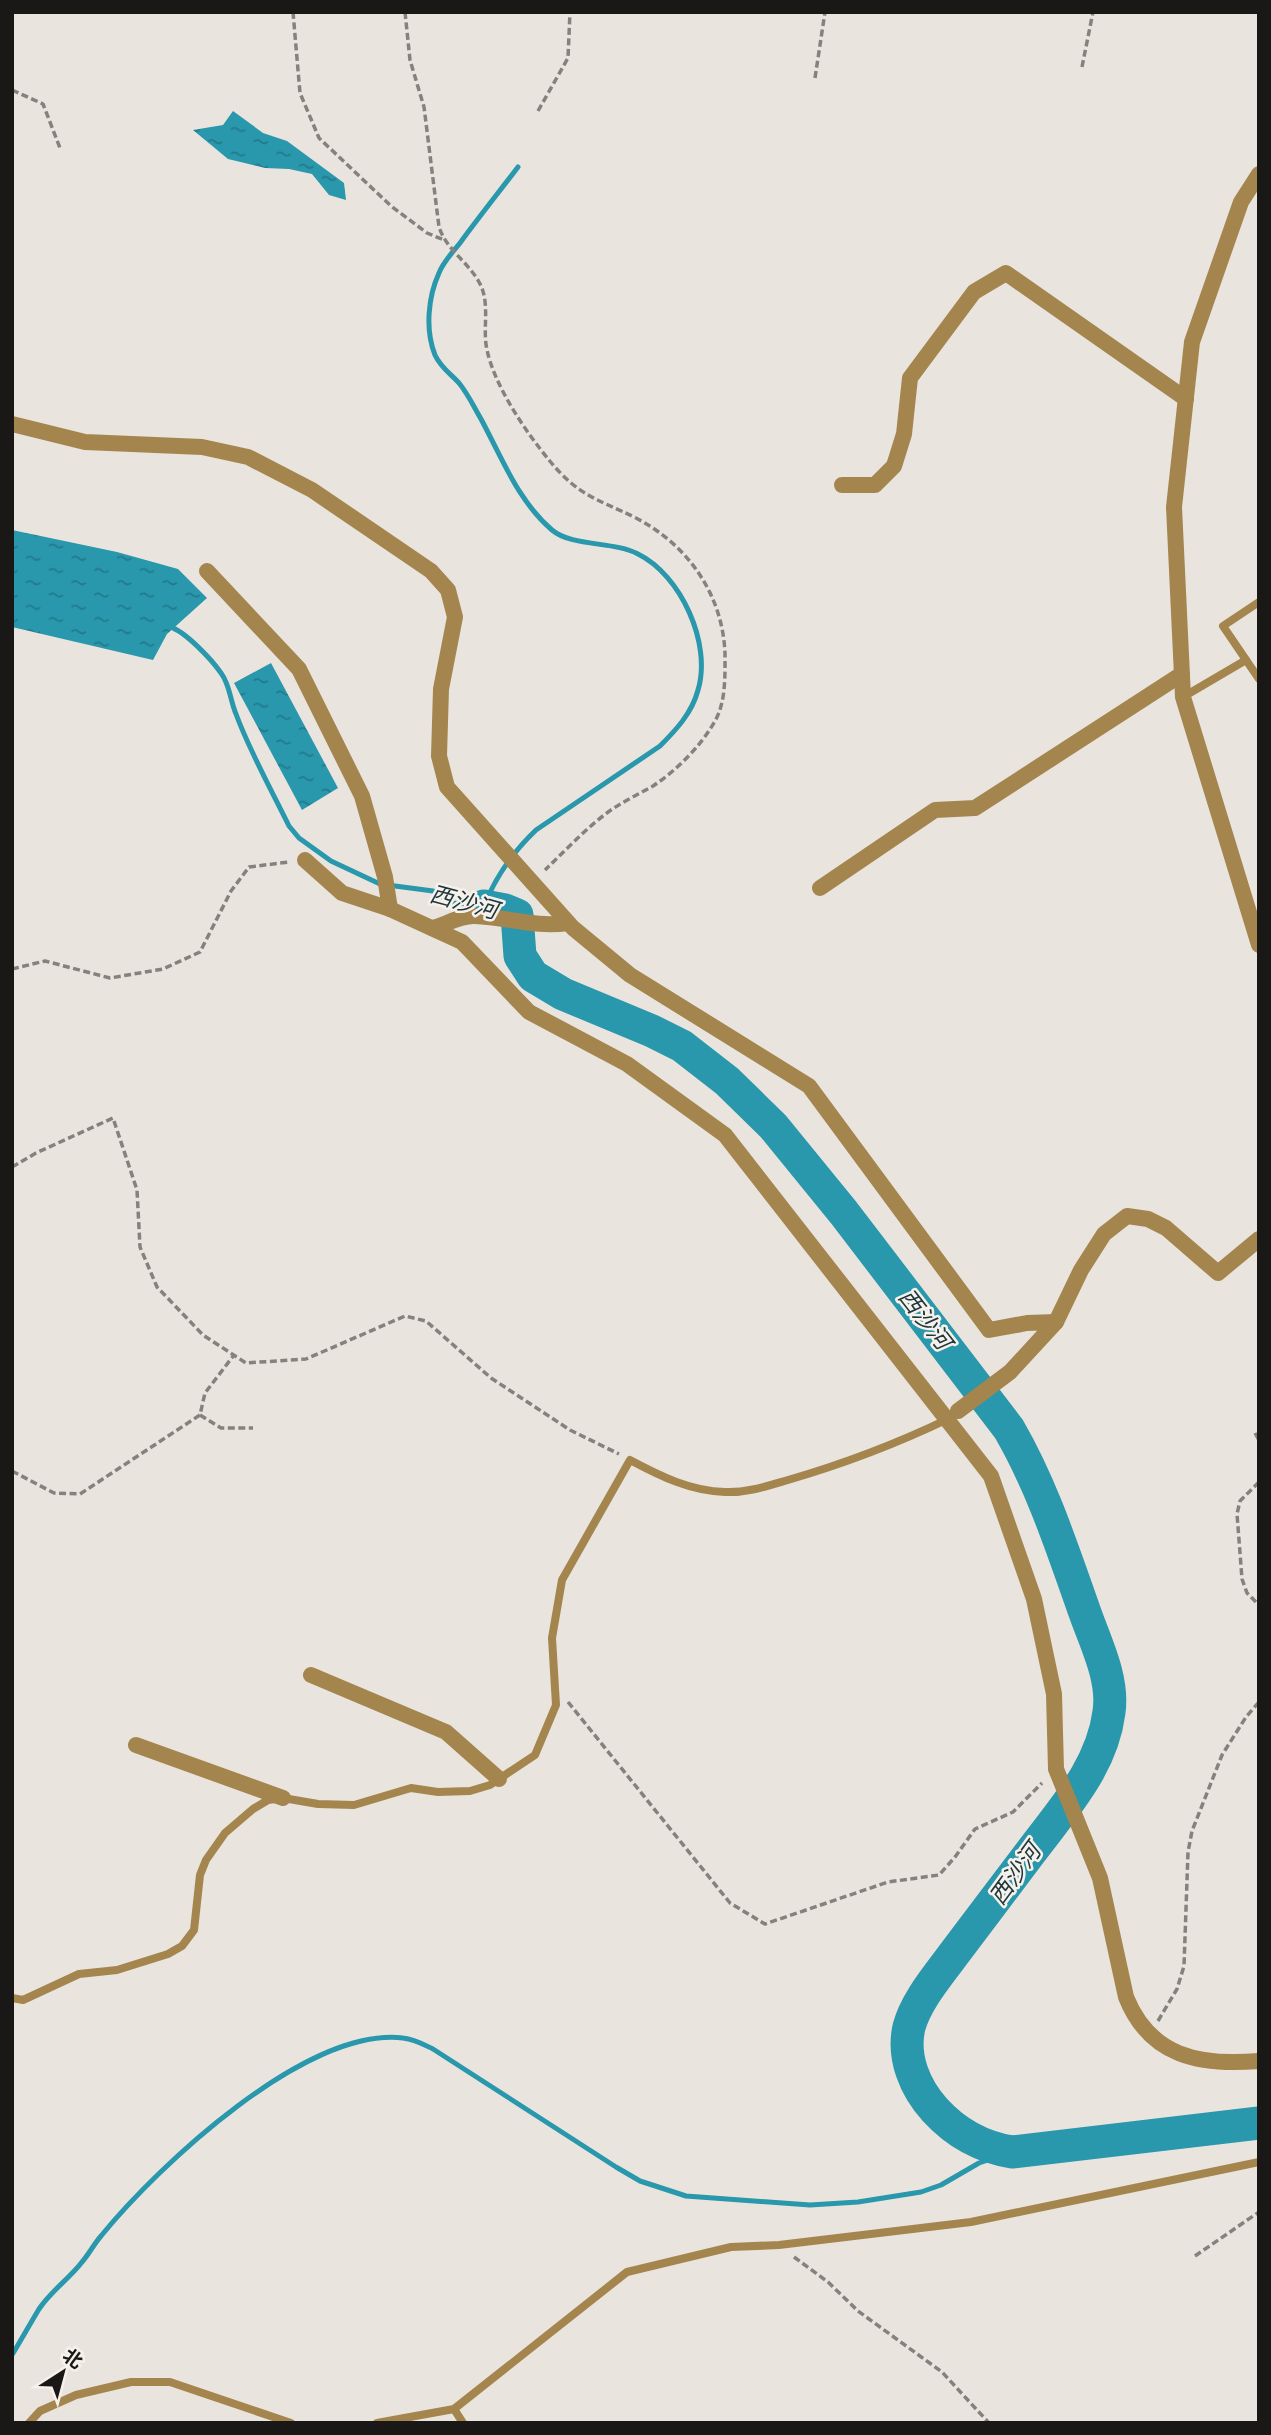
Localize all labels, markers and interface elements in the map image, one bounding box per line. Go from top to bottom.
water label: 西沙河 [427,877,506,926]
water label: 西沙河 [892,1281,962,1359]
water label: 西沙河 [981,1833,1050,1911]
north arrow [28,2337,98,2407]
text: 北 [58,2342,88,2374]

